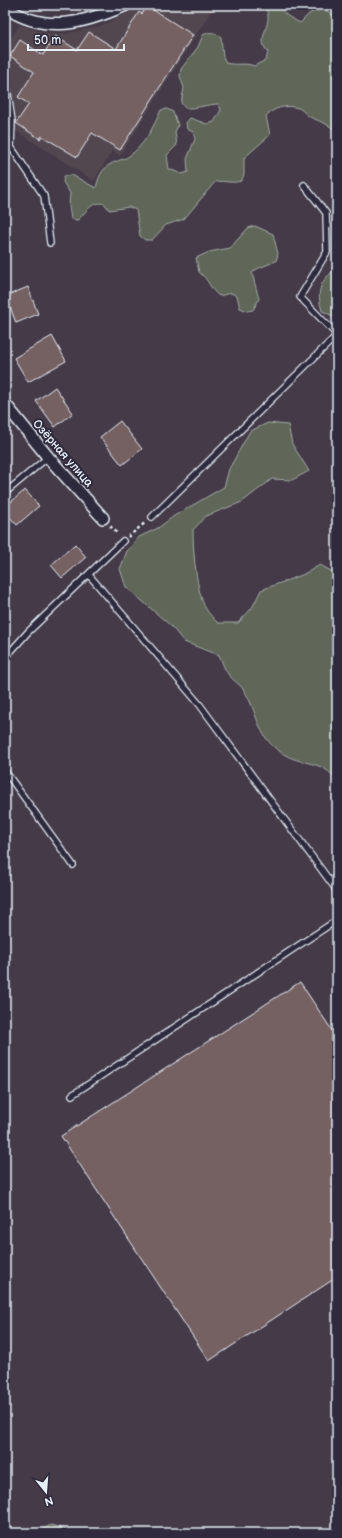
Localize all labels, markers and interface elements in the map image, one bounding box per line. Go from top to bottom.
scale bar [28,26,124,52]
text: 50 m [34,33,61,48]
street label: Озёрная улица [29,416,96,490]
north arrow [26,1472,66,1512]
text: N [43,1494,55,1509]

